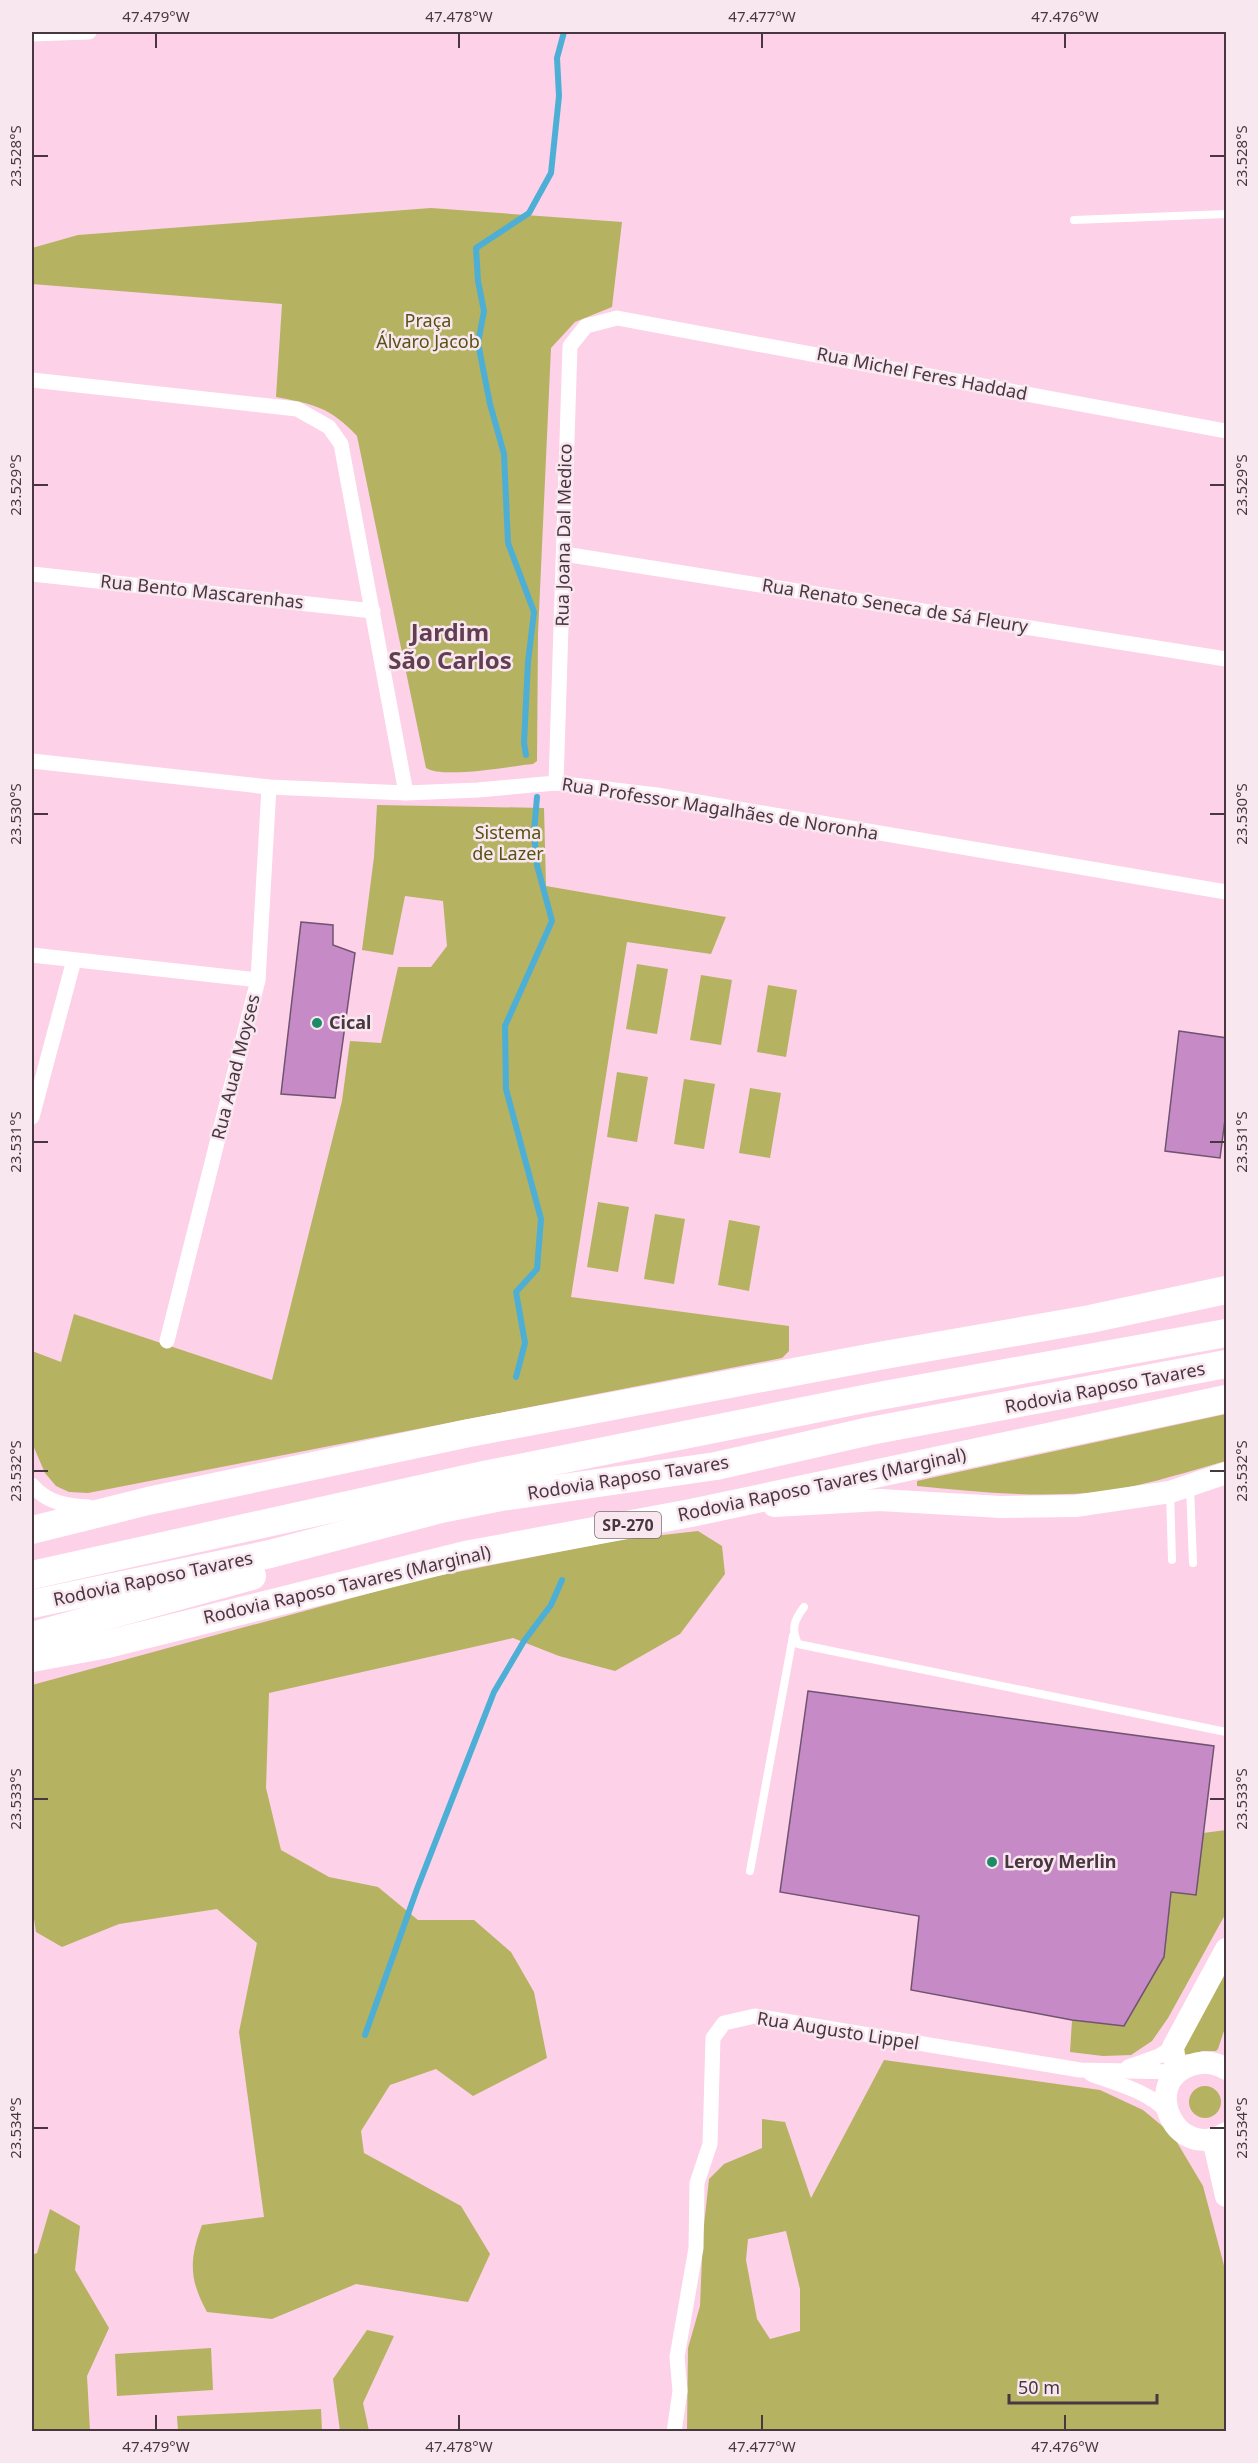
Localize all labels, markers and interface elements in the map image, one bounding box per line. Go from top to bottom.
text: 47.479°W [122,6,190,26]
text: 47.478°W [425,6,493,26]
text: 47.477°W [728,6,796,26]
text: 47.476°W [1031,6,1099,26]
text: 23.528°S [5,125,25,187]
text: 23.528°S [1231,125,1251,187]
park label: Praça Álvaro Jacob [376,308,480,353]
street label: Rua Michel Feres Haddad [815,341,1030,405]
street label: Rua Joana Dal Medico [549,443,577,627]
text: 23.529°S [5,454,25,516]
text: 23.529°S [1231,454,1251,516]
street label: Rua Bento Mascarenhas [99,568,305,614]
street label: Rua Renato Seneca de Sá Fleury [760,572,1031,638]
district label: Jardim São Carlos [388,615,512,676]
street label: Rua Professor Magalhães de Noronha [560,771,880,845]
text: 23.530°S [5,783,25,845]
text: 23.530°S [1231,783,1251,845]
park label: Sistema de Lazer [472,820,544,865]
street label: Rua Auad Moyses [205,992,265,1142]
place label: Cical [329,1010,371,1034]
marker: Cical [310,1016,324,1030]
text: 23.531°S [5,1111,25,1173]
text: 23.531°S [1231,1111,1251,1173]
street label: Rodovia Raposo Tavares [1003,1356,1207,1418]
text: 23.532°S [5,1440,25,1502]
text: 23.532°S [1231,1440,1251,1502]
street label: Rodovia Raposo Tavares (Marginal) [675,1442,968,1526]
street label: Rodovia Raposo Tavares [525,1449,730,1505]
road number: SP-270 [595,1512,661,1538]
street label: Rodovia Raposo Tavares (Marginal) [201,1539,493,1629]
street label: Rodovia Raposo Tavares [51,1545,255,1611]
text: 23.533°S [5,1768,25,1830]
text: 23.533°S [1231,1768,1251,1830]
place label: Leroy Merlin [1004,1849,1117,1873]
marker: Leroy Merlin [985,1855,999,1869]
street label: Rua Augusto Lippel [755,2005,921,2055]
text: 23.534°S [5,2097,25,2159]
text: 23.534°S [1231,2097,1251,2159]
scale bar [1009,2367,1158,2405]
text: 50 m [1018,2375,1060,2399]
text: 47.479°W [122,2436,190,2456]
text: 47.478°W [425,2436,493,2456]
text: 47.477°W [728,2436,796,2456]
text: 47.476°W [1031,2436,1099,2456]

